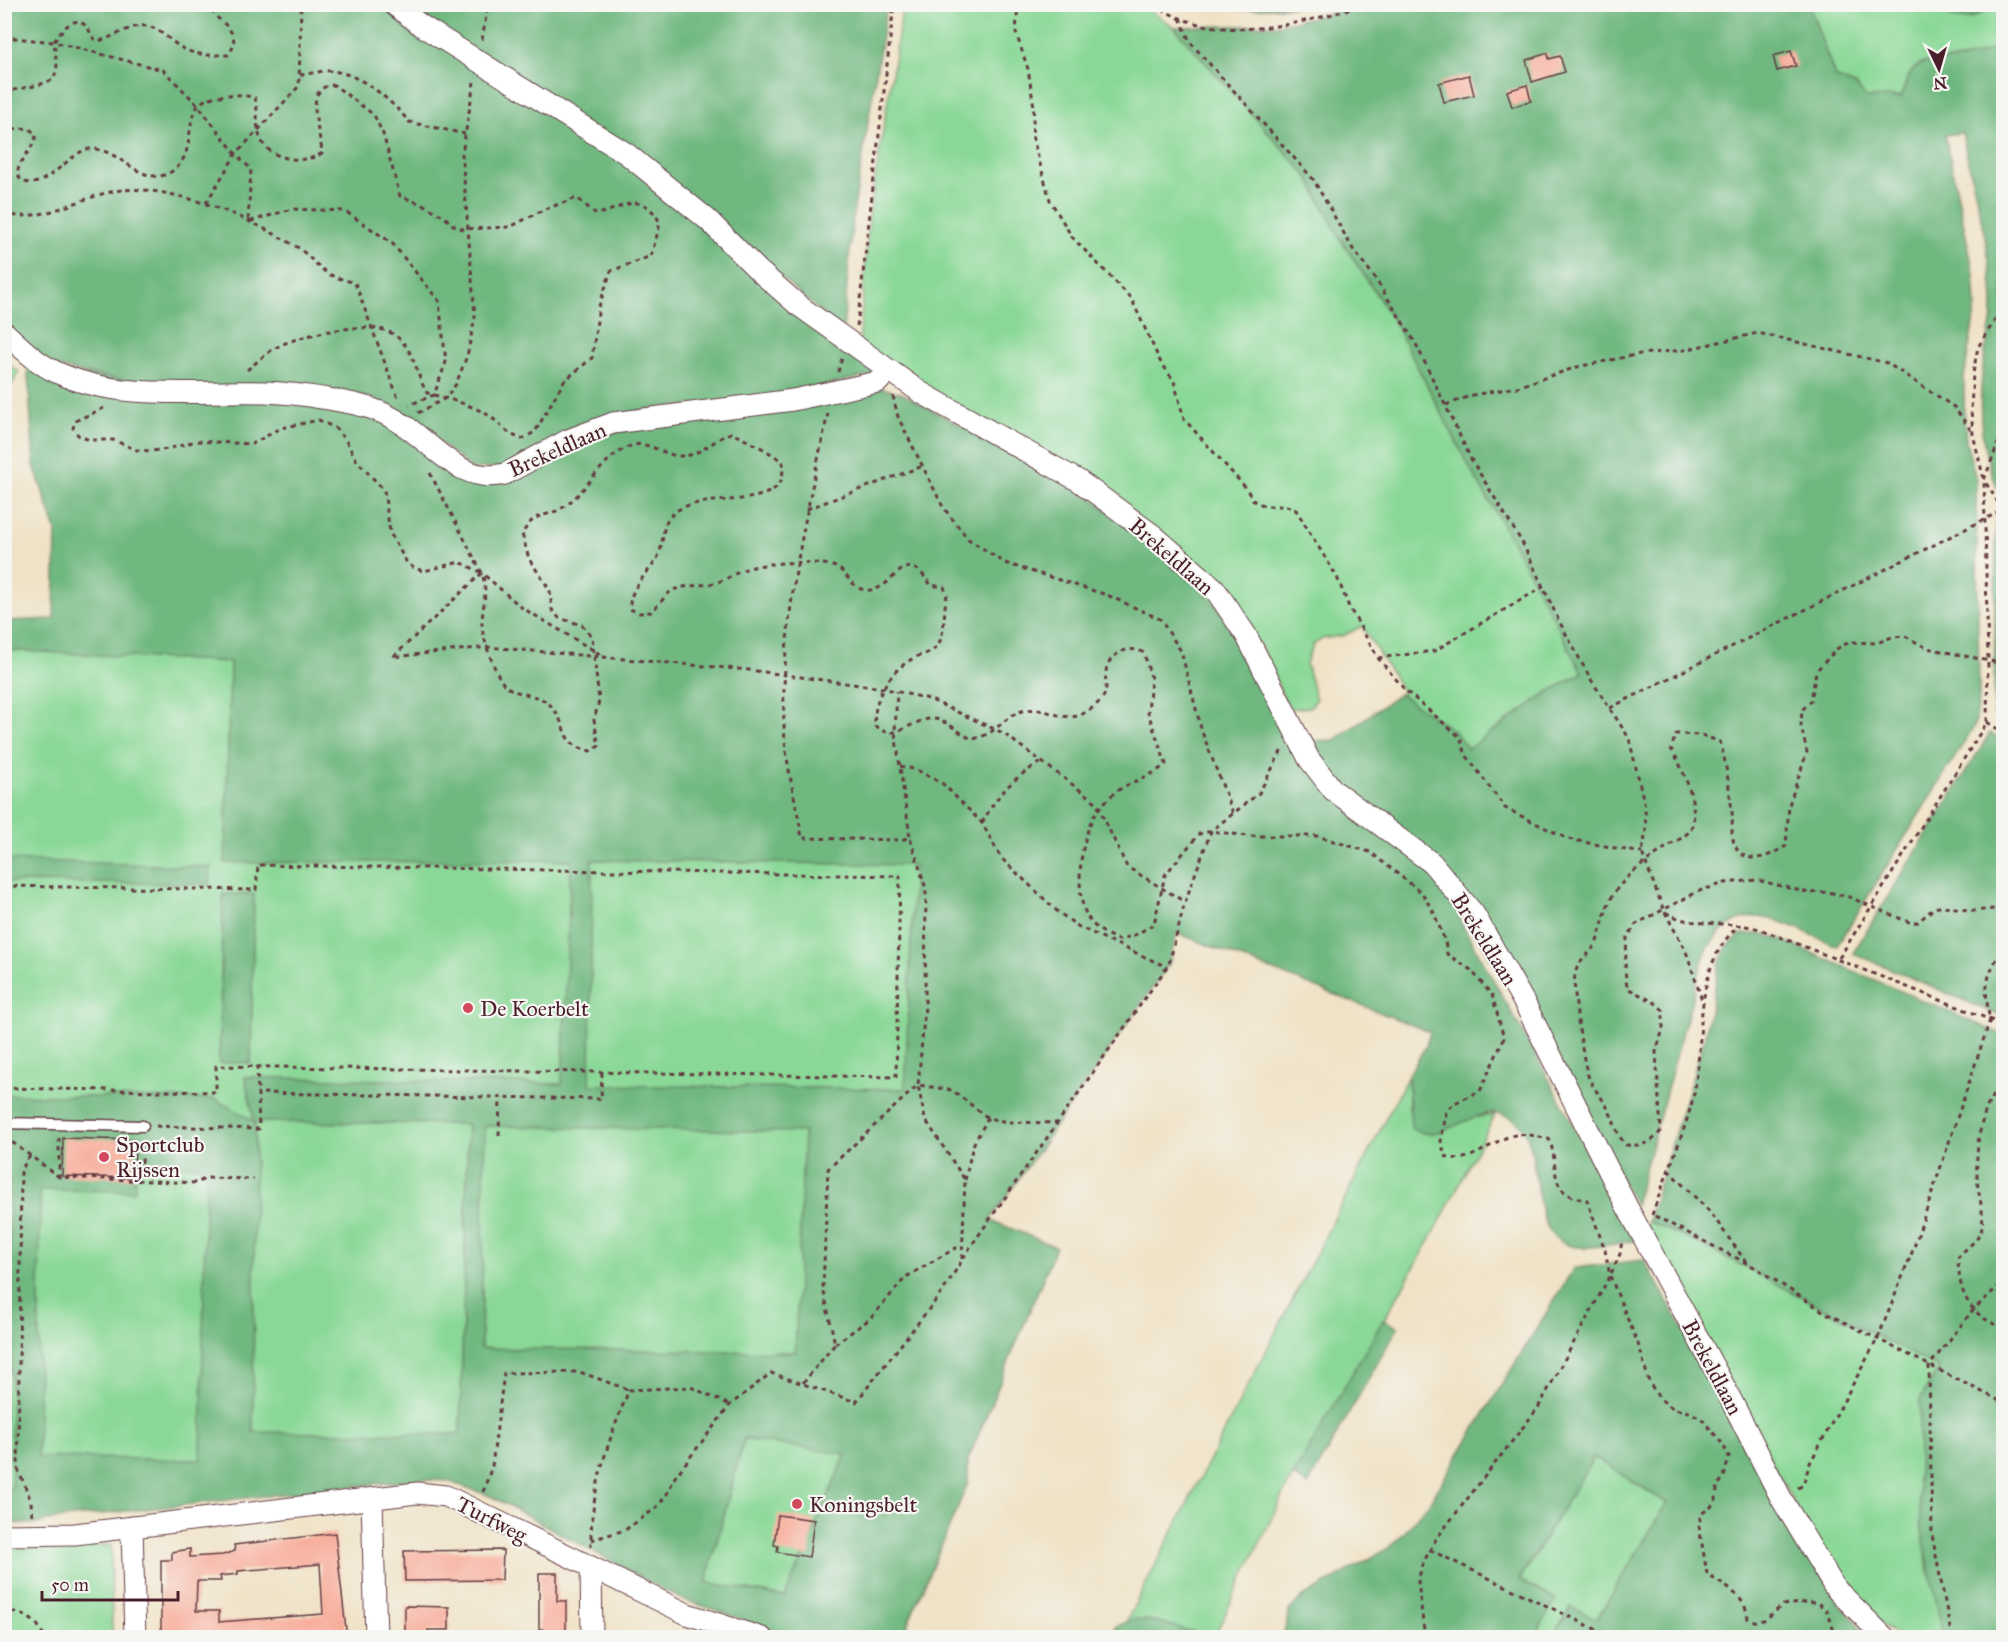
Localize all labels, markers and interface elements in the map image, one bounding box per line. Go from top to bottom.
north arrow [1909,39,1969,99]
text: N [1932,73,1948,94]
street label: Brekeldlaan [504,416,610,483]
street label: Brekeldlaan [1123,512,1220,601]
street label: Brekeldlaan [1446,888,1524,991]
place label: De Koerbelt [480,995,589,1022]
marker: De Koerbelt [461,1001,475,1015]
place label: Sportclub Rijssen [116,1131,204,1183]
marker: Sportclub Rijssen [97,1150,111,1164]
street label: Brekeldlaan [1676,1315,1749,1420]
street label: Turfweg [452,1490,532,1549]
place label: Koningsbelt [809,1491,917,1518]
marker: Koningsbelt [790,1497,804,1511]
scale bar [42,1564,178,1602]
text: 50 m [51,1574,89,1596]

